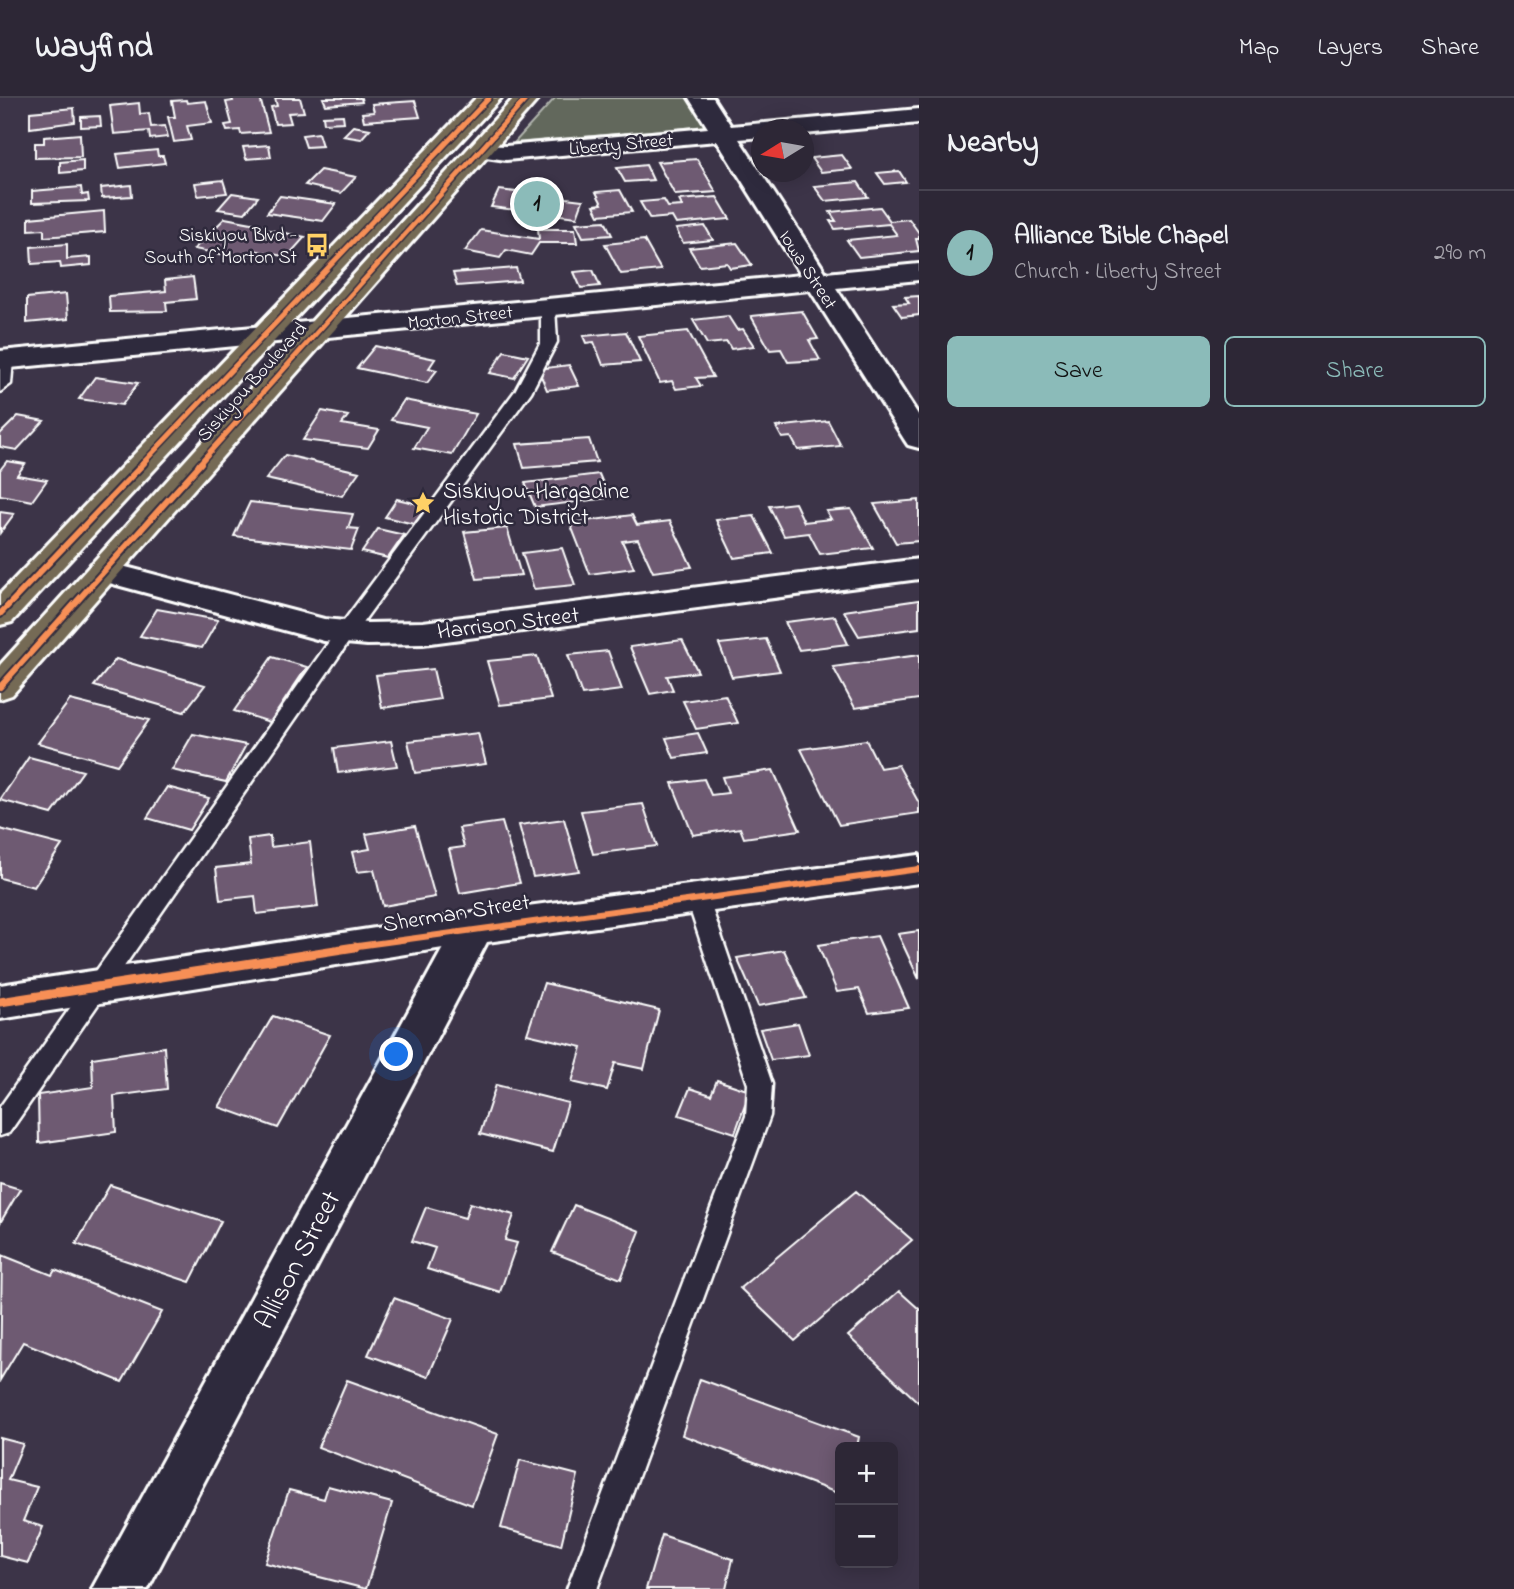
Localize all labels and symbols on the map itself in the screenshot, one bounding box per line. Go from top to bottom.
north arrow [751,119,814,182]
street label: Liberty Street [568,127,675,164]
pin: 1 [514,178,560,230]
place label: Siskiyou Blvd - South of Morton St [144,223,298,272]
street label: Iowa Street [771,225,843,316]
bus stop icon: Siskiyou Blvd - South of Morton St [303,231,331,259]
street label: Morton Street [406,299,515,337]
street label: Siskiyou Boulevard [192,317,315,449]
place label: Siskiyou-Hargadine Historic District [443,476,630,535]
place icon: Siskiyou-Hargadine Historic District [409,489,437,517]
street label: Harrison Street [435,599,581,650]
street label: Sherman Street [380,887,533,942]
your location [379,1037,413,1071]
street label: Allison Street [245,1184,353,1337]

